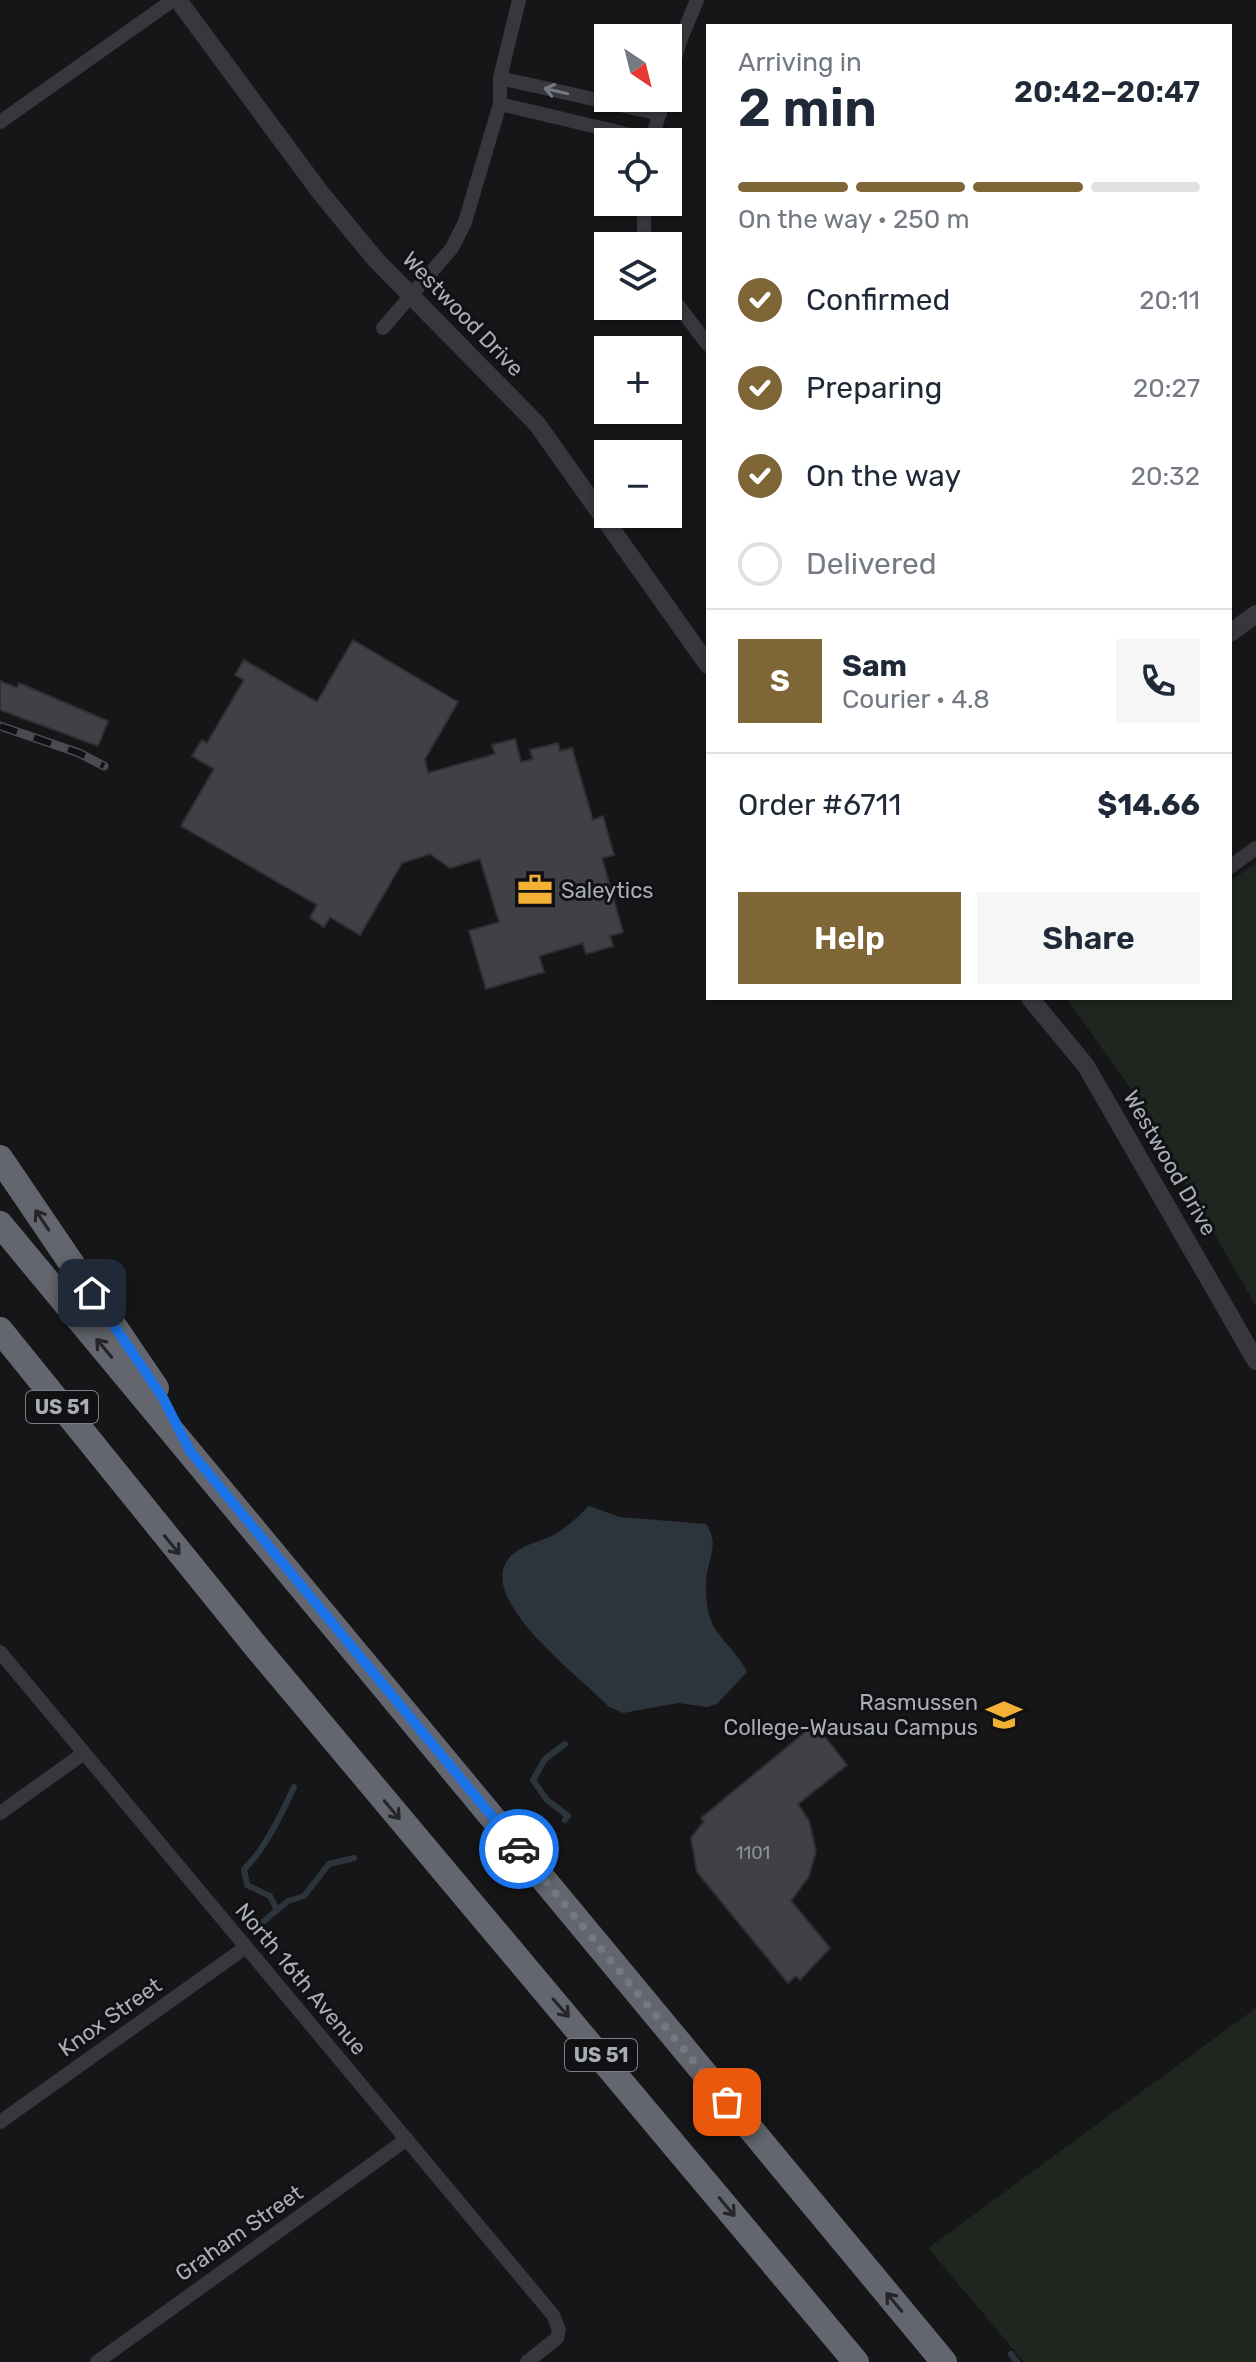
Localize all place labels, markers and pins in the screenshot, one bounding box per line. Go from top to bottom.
office icon: Saleytics [516,871,554,909]
place label: Saleytics [561,877,654,904]
pin [58,1259,126,1327]
place label: Rasmussen College-Wausau Campus [724,1689,978,1741]
school or university icon: Rasmussen College-Wausau Campus [985,1696,1023,1734]
pin [693,2068,761,2136]

